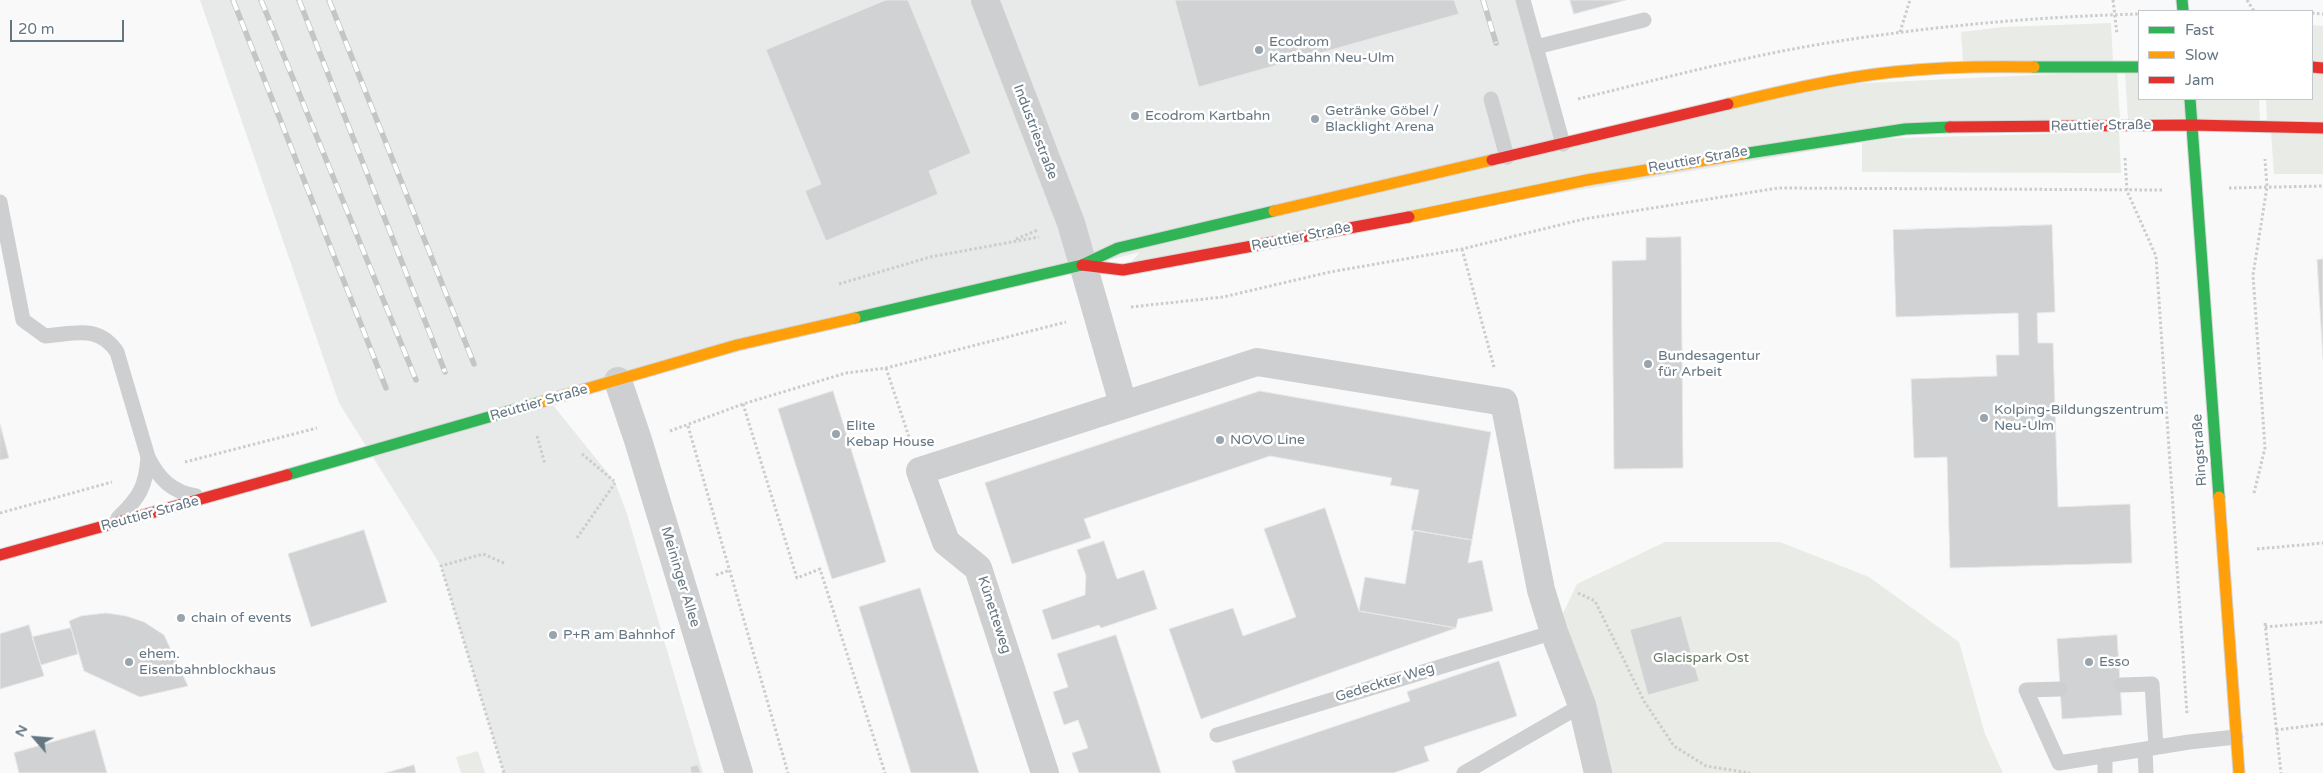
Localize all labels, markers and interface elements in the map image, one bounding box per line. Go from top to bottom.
scale bar [12,10,126,42]
legend [2138,10,2313,100]
text: 20 m [18,20,55,38]
text: Fast [2185,21,2214,39]
place label: Ecodrom Kartbahn Neu-Ulm [1269,34,1394,66]
marker: Ecodrom Kartbahn Neu-Ulm [1253,44,1265,56]
text: Slow [2185,46,2219,64]
text: Jam [2185,71,2214,89]
street label: Industriestraße [1009,82,1061,182]
place label: Getränke Göbel / Blacklight Arena [1325,103,1439,136]
place label: Ecodrom Kartbahn [1145,108,1270,124]
marker: Ecodrom Kartbahn [1129,110,1141,122]
marker: Getränke Göbel / Blacklight Arena [1309,113,1321,125]
street label: Reuttier Straße [2050,117,2152,135]
street label: Reuttier Straße [1647,143,1749,177]
street label: Reuttier Straße [1250,219,1352,255]
place label: Bundesagentur für Arbeit [1658,348,1760,381]
marker: Bundesagentur für Arbeit [1642,358,1654,370]
street label: Reuttier Straße [488,381,590,425]
place label: Kolping-Bildungszentrum Neu-Ulm [1994,402,2164,434]
marker: Kolping-Bildungszentrum Neu-Ulm [1978,412,1990,424]
street label: Ringstraße [2189,413,2211,487]
place label: Elite Kebap House [846,418,935,451]
marker: Elite Kebap House [830,428,842,440]
place label: NOVO Line [1230,432,1305,448]
marker: NOVO Line [1214,434,1226,446]
street label: Reuttier Straße [99,493,201,535]
street label: Meininger Allee [657,525,703,629]
street label: Künetteweg [974,574,1014,656]
place label: chain of events [191,610,291,626]
marker: chain of events [175,612,187,624]
place label: P+R am Bahnhof [563,627,675,643]
marker: P+R am Bahnhof [547,629,559,641]
place label: ehem. Eisenbahnblockhaus [139,646,276,679]
park label: Glacispark Ost [1653,650,1749,666]
place label: Esso [2099,654,2130,670]
marker: ehem. Eisenbahnblockhaus [123,656,135,668]
marker: Esso [2083,656,2095,668]
street label: Gedeckter Weg [1333,660,1437,706]
north arrow [10,713,60,763]
text: N [11,722,31,740]

